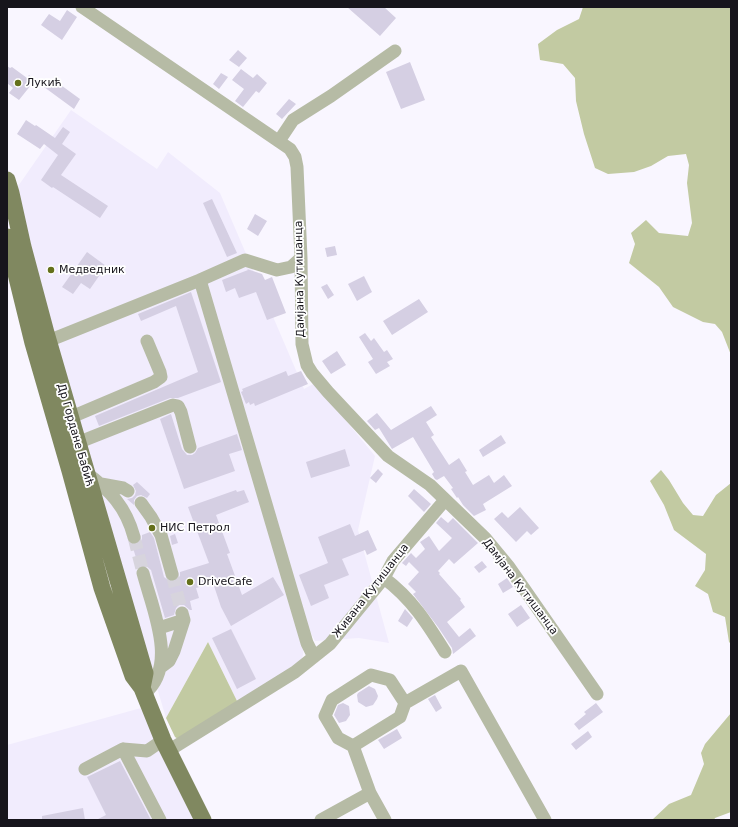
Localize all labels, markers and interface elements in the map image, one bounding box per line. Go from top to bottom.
place label: Лукић [26,76,62,90]
marker: Лукић [13,78,23,88]
street label: Дамјана Кутишанца [292,220,308,338]
place label: Медведник [59,263,125,277]
marker: Медведник [46,265,56,275]
street label: Др Гордане Бабић [54,382,96,488]
place label: НИС Петрол [160,521,230,535]
marker: НИС Петрол [147,523,157,533]
street label: Дамјана Кутишанца [480,536,560,638]
street label: Живана Кутишанца [330,541,412,641]
place label: DriveCafe [198,575,252,589]
marker: DriveCafe [185,577,195,587]

